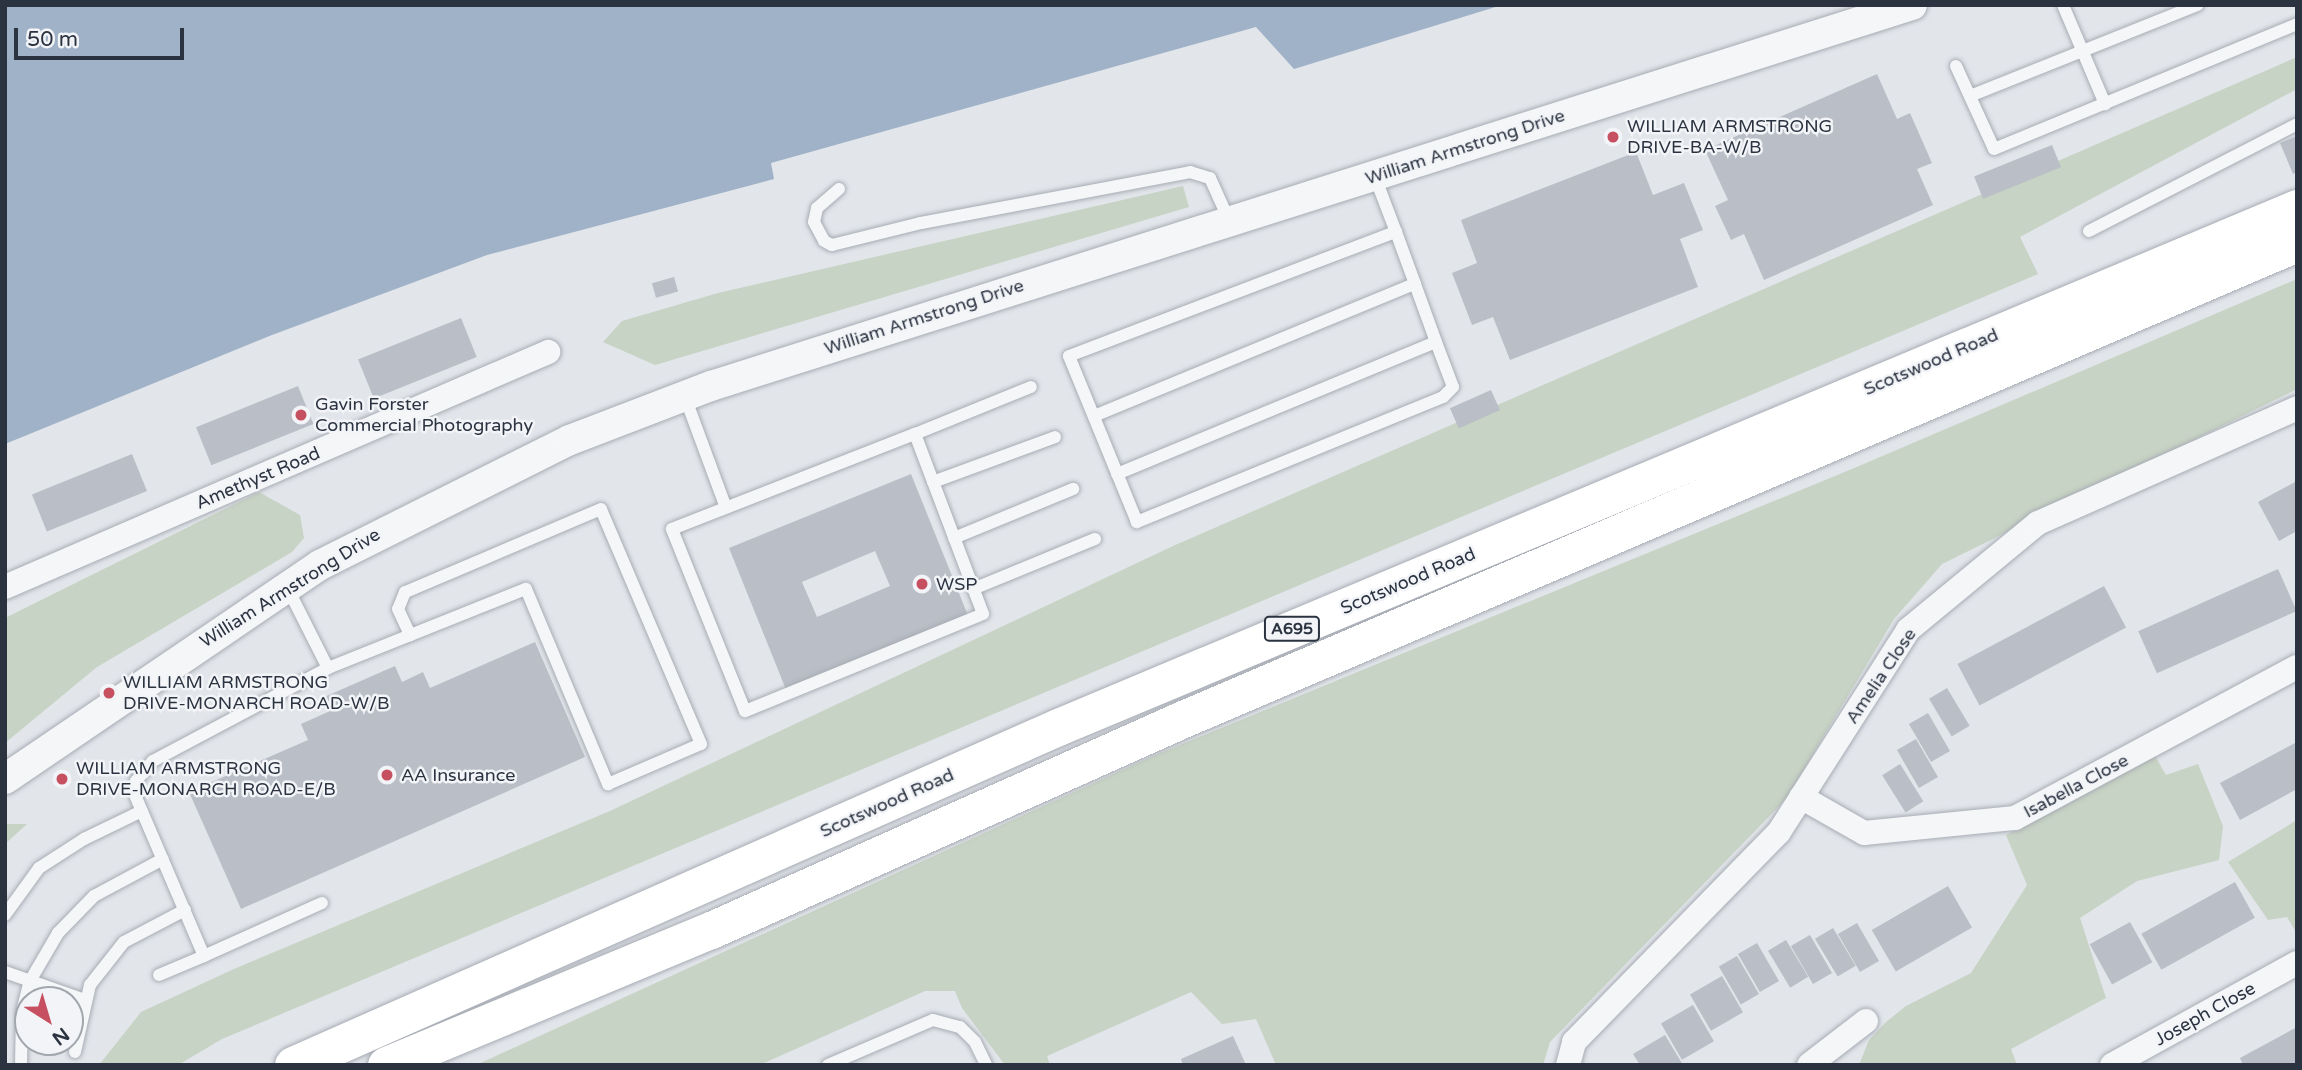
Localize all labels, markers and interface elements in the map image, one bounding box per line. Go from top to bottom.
scale bar [18,14,187,58]
text: 50 m [27,27,78,52]
street label: William Armstrong Drive [1363,105,1567,189]
place label: WILLIAM ARMSTRONG DRIVE-BA-W/B [1627,116,1832,158]
marker: WILLIAM ARMSTRONG DRIVE-BA-W/B [1605,129,1621,145]
street label: William Armstrong Drive [822,275,1026,359]
street label: Scotswood Road [1860,324,2002,400]
place label: Gavin Forster Commercial Photography [315,394,533,436]
marker: Gavin Forster Commercial Photography [293,407,309,423]
street label: Amethyst Road [193,442,323,514]
street label: William Armstrong Drive [196,524,384,652]
street label: Scotswood Road [1337,543,1479,619]
place label: WSP [936,573,977,595]
marker: WSP [914,576,930,592]
road number: A695 [1262,616,1322,642]
street label: Amelia Close [1841,624,1921,728]
place label: WILLIAM ARMSTRONG DRIVE-MONARCH ROAD-W/B [123,672,389,714]
marker: WILLIAM ARMSTRONG DRIVE-MONARCH ROAD-W/B [101,685,117,701]
street label: Isabella Close [2020,749,2132,823]
place label: WILLIAM ARMSTRONG DRIVE-MONARCH ROAD-E/B [76,758,336,800]
place label: AA Insurance [401,764,515,786]
street label: Scotswood Road [817,764,957,842]
marker: AA Insurance [379,767,395,783]
marker: WILLIAM ARMSTRONG DRIVE-MONARCH ROAD-E/B [54,771,70,787]
street label: Joseph Close [2151,977,2259,1051]
north arrow [14,986,84,1056]
text: N [48,1023,73,1050]

